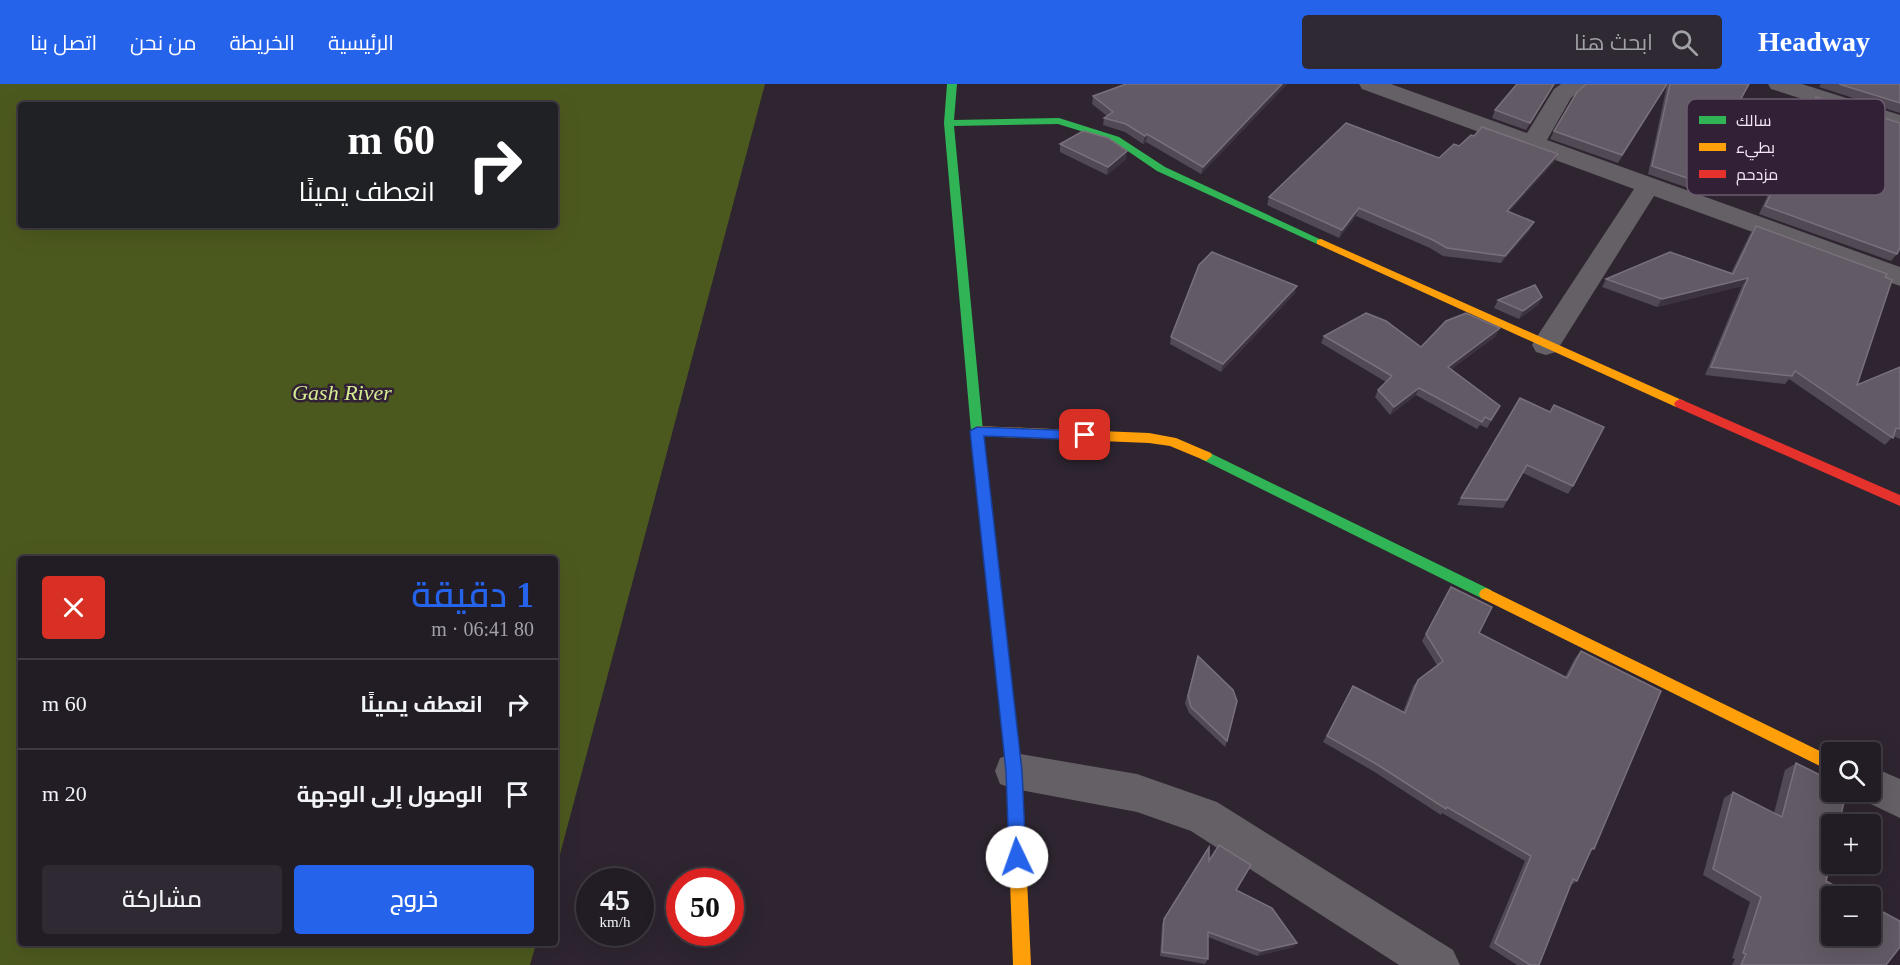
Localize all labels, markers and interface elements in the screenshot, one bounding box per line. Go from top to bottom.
search box [1302,15,1722,69]
icon: search [1668,26,1701,59]
text: Headway [1758,26,1870,57]
text: ابحث هنا [1574,30,1653,55]
text: اتصل بنا [30,31,97,55]
text: من نحن [130,31,196,55]
text: الخريطة [229,31,295,55]
text: الرئيسية [328,31,394,55]
legend [1687,99,1885,195]
text: سالك [1736,112,1771,129]
text: 60 m [348,117,435,163]
icon: right [456,126,534,204]
text: بطيء [1736,139,1775,161]
text: مزدحم [1736,166,1778,186]
text: انعطف يمينًا [299,177,435,207]
water label: Gash River [292,380,392,405]
pin [1059,409,1110,460]
icon: arrive [1068,418,1101,451]
text: 1 دقيقة [411,575,534,615]
button: close [42,576,105,639]
text: 80 m · 06:41 [431,618,534,640]
icon: right [501,688,534,721]
text: 60 m [42,691,87,716]
text: انعطف يمينًا [360,692,483,717]
map controls [1821,742,1881,946]
button: search [1821,742,1881,802]
icon: arrive [501,778,534,811]
text: 20 m [42,781,87,806]
text: الوصول إلى الوجهة [297,782,483,807]
button: + [1821,814,1881,874]
position arrow [985,825,1049,889]
button: مشاركة [42,865,282,934]
button: خروج [294,865,534,934]
speed limit sign: 50 [666,868,744,946]
text: 45 [600,883,630,916]
button: − [1821,886,1881,946]
text: km/h [600,914,630,930]

